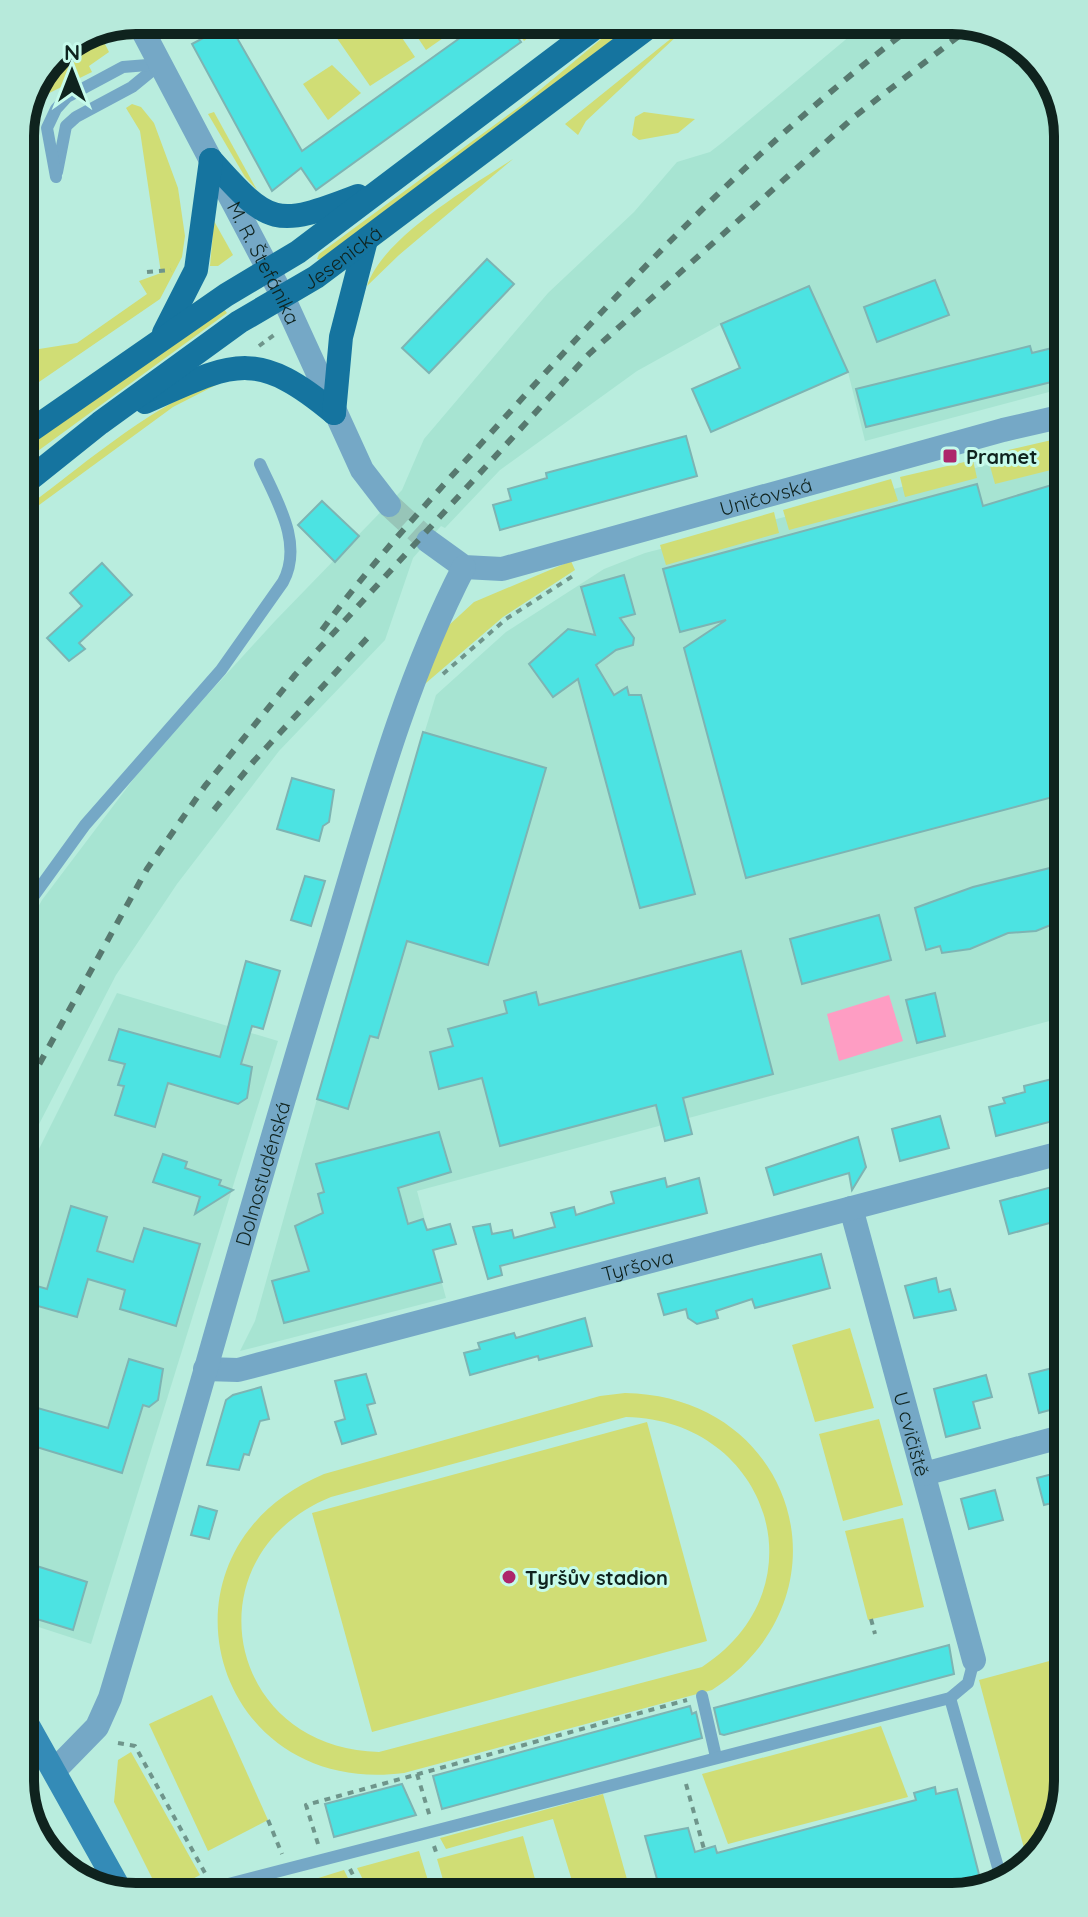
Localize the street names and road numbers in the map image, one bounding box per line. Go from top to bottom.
street label: M. R. Štefánika [222,197,306,328]
street label: Jesenická [298,220,386,295]
street label: Uničovská [716,471,815,521]
street label: Dolnostudénská [229,1098,295,1249]
street label: Tyršova [599,1243,676,1286]
street label: U cvičiště [889,1389,936,1479]

